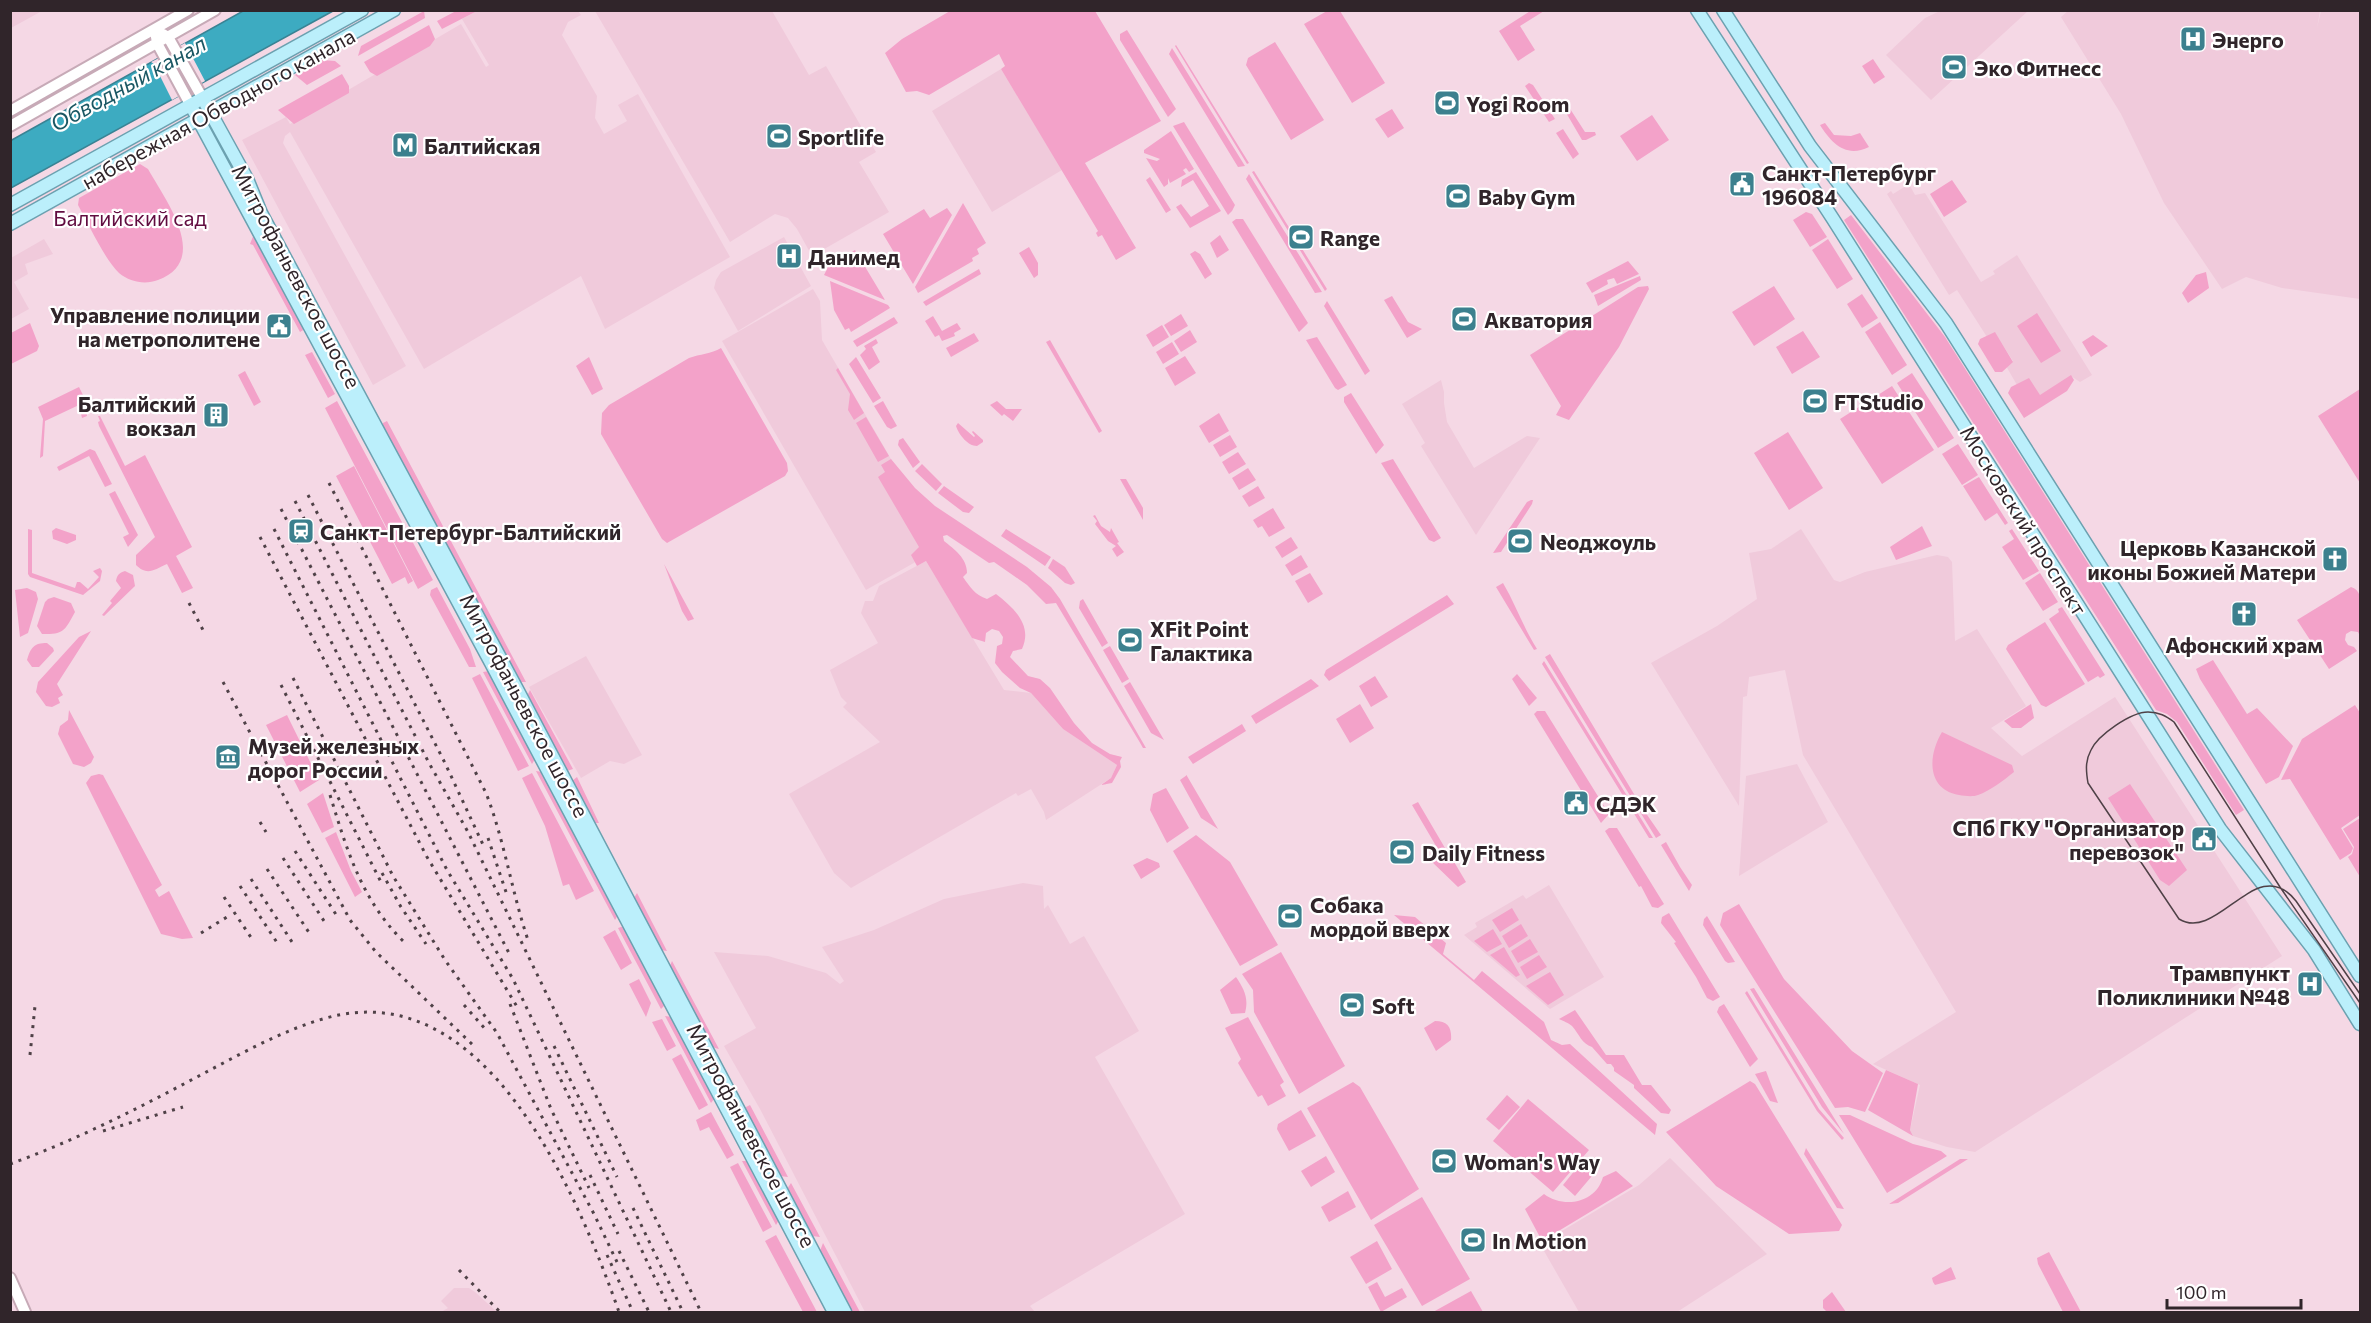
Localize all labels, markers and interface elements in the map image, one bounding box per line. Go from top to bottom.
street label: набережная Обводного канала [77,22,359,194]
hospital icon: Энерго [2178,24,2208,54]
place label: Энерго [2212,27,2284,52]
water label: Обводный канал [45,29,211,137]
sports icon: Эко Фитнесс [1939,52,1969,82]
place label: Эко Фитнесс [1974,55,2101,80]
sports icon: Yogi Room [1432,88,1462,118]
place label: Yogi Room [1466,91,1569,116]
sports icon: Sportlife [764,121,794,151]
place label: Sportlife [798,124,884,149]
metro station icon: Балтийская [390,130,420,160]
place label: Балтийская [424,133,540,158]
street label: Митрофаньевское шоссе [227,160,367,392]
place label: Санкт-Петербург 196084 [1762,160,1936,209]
public building icon: Санкт-Петербург 196084 [1727,169,1757,199]
sports icon: Baby Gym [1443,181,1473,211]
place label: Baby Gym [1478,184,1575,209]
park label: Балтийский сад [53,205,207,230]
sports icon: Range [1286,222,1316,252]
place label: Range [1320,225,1380,250]
hospital icon: Данимед [774,241,804,271]
place label: Данимед [808,244,900,269]
place label: Управление полиции на метрополитене [50,302,260,351]
sports icon: Акватория [1449,304,1479,334]
place label: Акватория [1484,307,1592,332]
public building icon: Управление полиции на метрополитене [264,311,294,341]
sports icon: FTStudio [1800,386,1830,416]
place label: FTStudio [1834,389,1924,414]
place label: Балтийский вокзал [78,391,196,440]
building icon: Балтийский вокзал [201,400,231,430]
street label: Московский проспект [1956,421,2093,619]
station icon: Санкт-Петербург-Балтийский [286,516,316,546]
place label: Санкт-Петербург-Балтийский [320,519,621,544]
sports icon: Neoджоуль [1505,526,1535,556]
place label: Neoджоуль [1540,529,1656,554]
place label: Церковь Казанской иконы Божией Матери [2088,535,2316,584]
church icon: Церковь Казанской иконы Божией Матери [2320,544,2350,574]
street label: Митрофаньевское шоссе [455,589,595,821]
church icon: Афонский храм [2229,599,2259,629]
place label: XFit Point Галактика [1150,616,1252,665]
sports icon: XFit Point Галактика [1115,625,1145,655]
place label: Афонский храм [2165,632,2323,657]
place label: Музей железных дорог России [248,733,419,782]
museum icon: Музей железных дорог России [213,742,243,772]
public building icon: СДЭК [1561,788,1591,818]
place label: СДЭК [1596,791,1657,816]
place label: СПб ГКУ "Организатор перевозок" [1952,815,2184,864]
public building icon: СПб ГКУ "Организатор перевозок" [2189,824,2219,854]
sports icon: Daily Fitness [1387,837,1417,867]
place label: Daily Fitness [1422,840,1545,865]
place label: Собака мордой вверх [1310,892,1450,941]
sports icon: Собака мордой вверх [1275,901,1305,931]
place label: Трамвпункт Поликлиники №48 [2097,960,2290,1009]
hospital icon: Трамвпункт Поликлиники №48 [2295,969,2325,999]
sports icon: Soft [1337,990,1367,1020]
place label: Soft [1372,993,1415,1018]
street label: Митрофаньевское шоссе [682,1019,822,1251]
sports icon: Woman's Way [1429,1146,1459,1176]
place label: Woman's Way [1464,1149,1601,1174]
sports icon: In Motion [1458,1225,1488,1255]
place label: In Motion [1492,1228,1587,1253]
scale bar [2167,1272,2300,1310]
text: 100 m [2176,1281,2226,1303]

